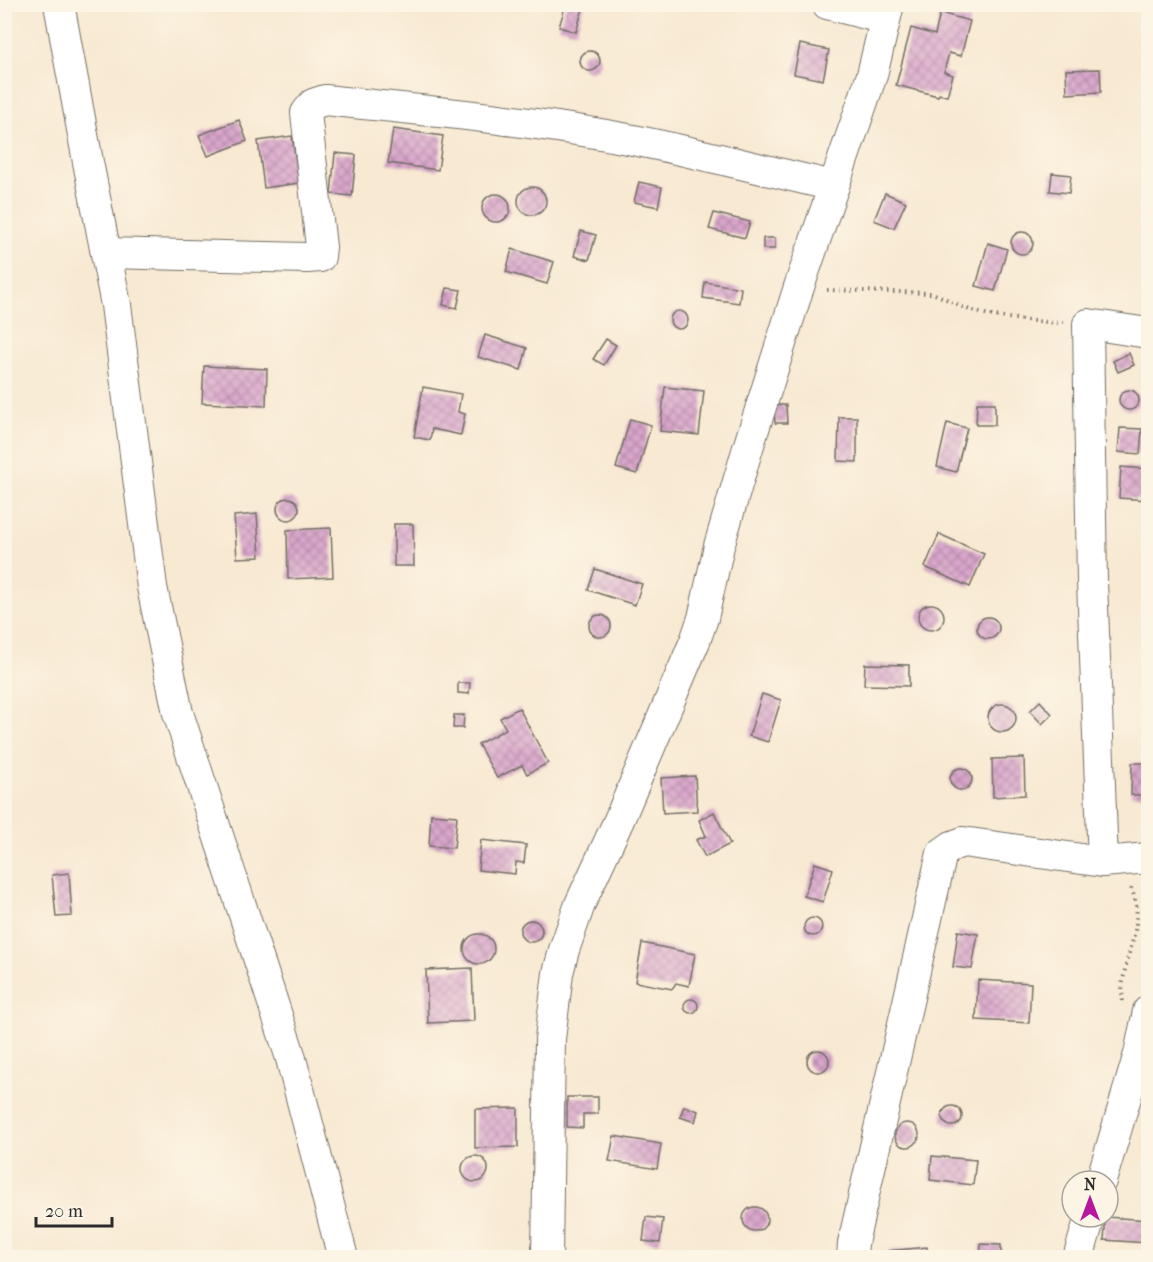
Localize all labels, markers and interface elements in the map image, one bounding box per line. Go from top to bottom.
north arrow [1060,1169,1120,1229]
text: N [1084,1175,1097,1194]
scale bar [36,1190,112,1228]
text: 20 m [45,1201,83,1222]

